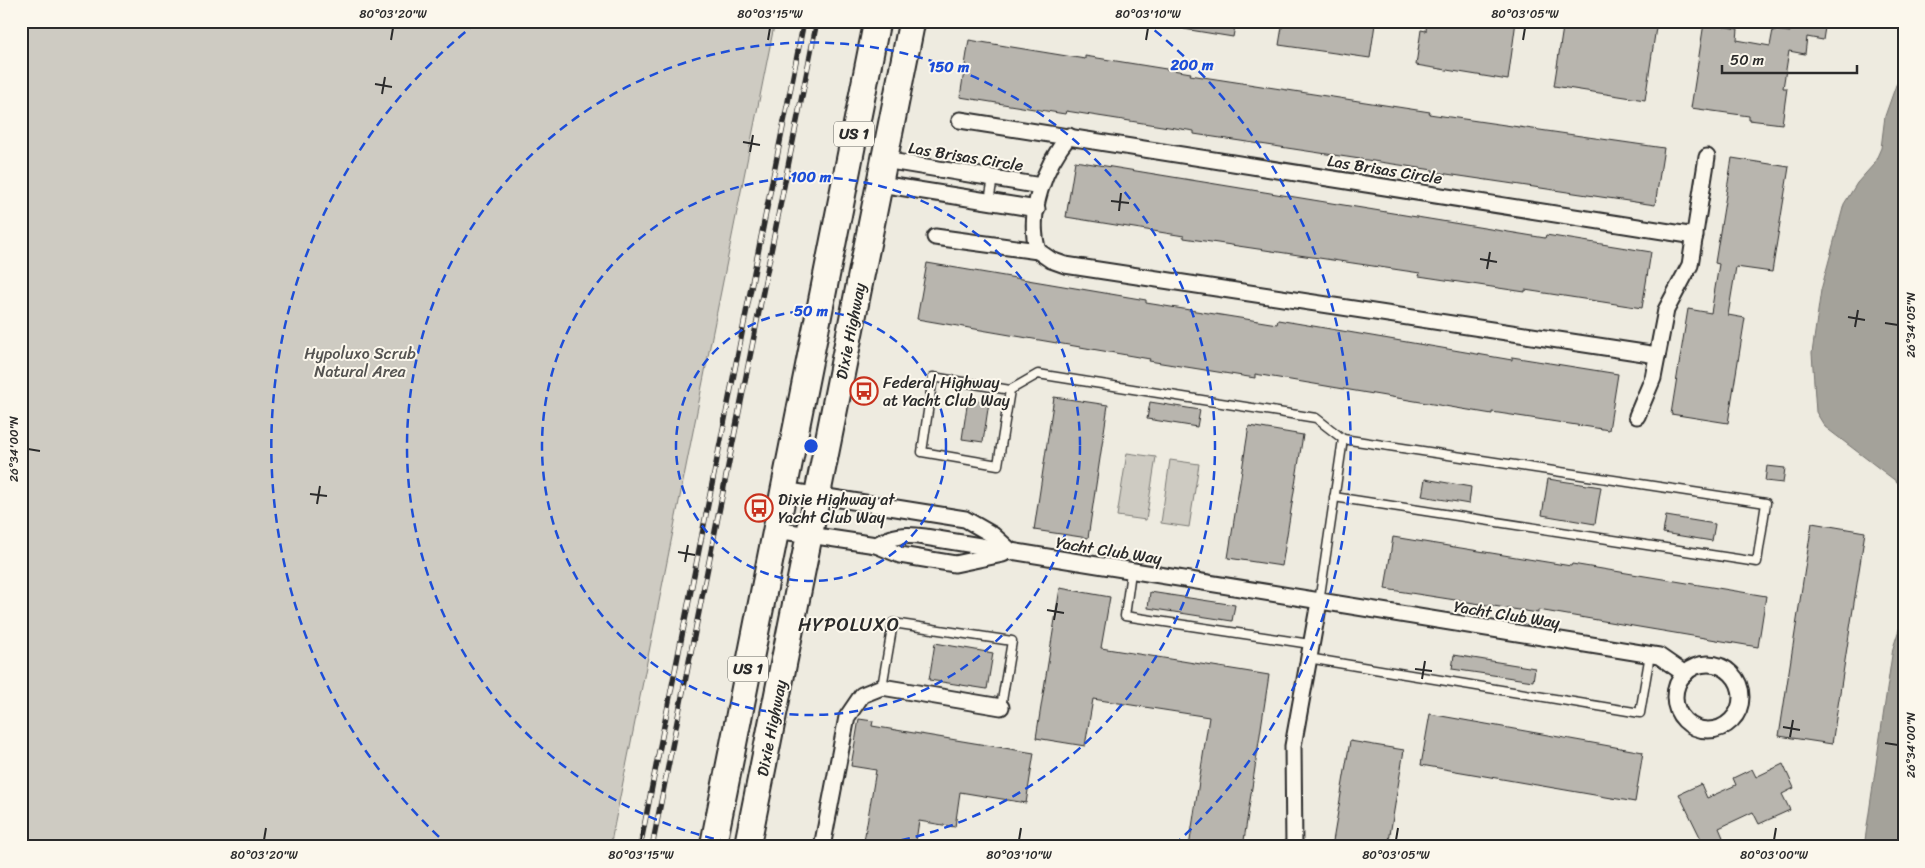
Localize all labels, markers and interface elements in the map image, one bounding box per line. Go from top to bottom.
text: 80°03'20"W [359,3,427,25]
text: 80°03'15"W [737,3,803,25]
text: 80°03'10"W [1115,3,1182,25]
text: 80°03'05"W [1491,3,1560,25]
scale bar [1722,42,1858,74]
text: 50 m [1730,47,1765,73]
text: 200 m [1169,52,1214,78]
text: 150 m [929,54,970,80]
road number: US 1 [834,122,874,146]
street label: Las Brisas Circle [906,133,1025,180]
street label: Las Brisas Circle [1325,146,1444,193]
text: 100 m [791,164,832,190]
street label: Dixie Highway [827,280,874,382]
text: 26°34'05"N [1900,291,1922,358]
text: 50 m [794,298,829,324]
park label: Hypoluxo Scrub Natural Area [304,339,416,386]
place label: Federal Highway at Yacht Club Way [883,368,1010,415]
bus stop icon: Federal Highway at Yacht Club Way [849,376,879,406]
text: 26°34'00"N [3,415,25,482]
centre of rings [802,437,820,455]
place label: Dixie Highway at Yacht Club Way [778,485,895,532]
bus stop icon: Dixie Highway at Yacht Club Way [744,493,774,523]
street label: Yacht Club Way [1054,528,1165,573]
street label: Yacht Club Way [1452,592,1563,637]
district label: HYPOLUXO [798,608,900,641]
road number: US 1 [728,656,768,682]
street label: Dixie Highway [748,677,795,779]
text: 26°34'00"N [1900,711,1922,778]
text: 80°03'20"W [230,844,298,866]
text: 80°03'15"W [608,844,674,866]
text: 80°03'10"W [986,844,1053,866]
text: 80°03'05"W [1362,844,1431,866]
text: 80°03'00"W [1740,844,1809,866]

